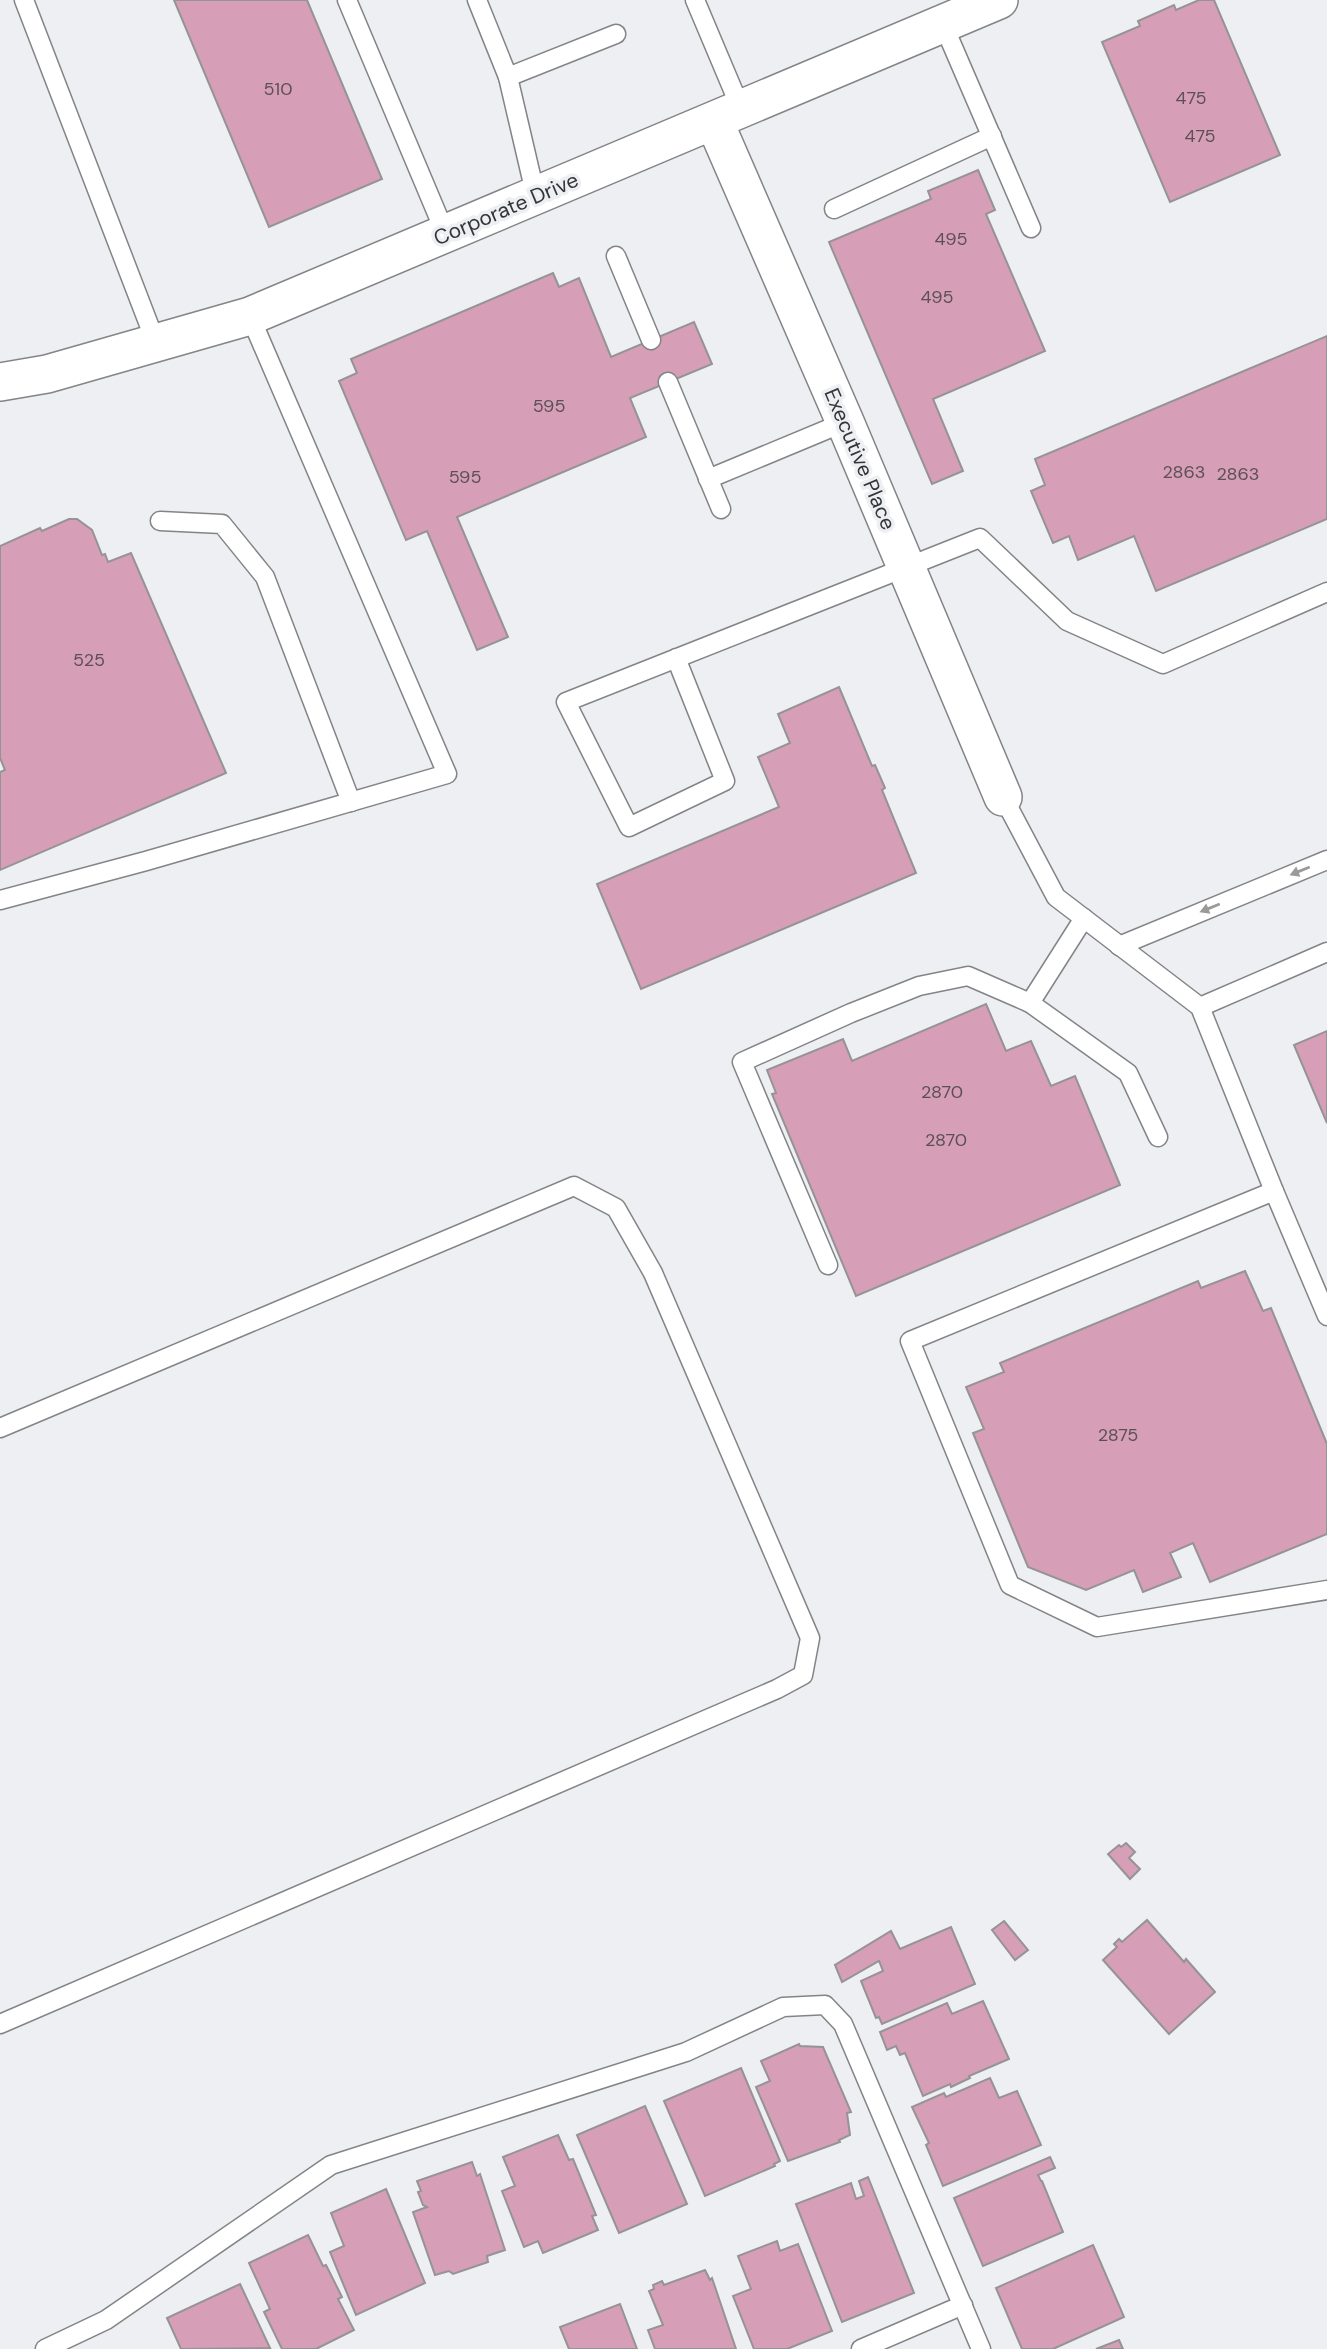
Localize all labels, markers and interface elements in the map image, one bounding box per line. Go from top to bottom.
house number: 510 [264,77,292,101]
house number: 475 [1176,86,1207,110]
house number: 475 [1185,124,1216,148]
street label: Corporate Drive [429,166,583,252]
house number: 495 [934,227,968,251]
house number: 495 [920,285,954,309]
street label: Executive Place [818,384,902,534]
house number: 595 [533,394,565,418]
house number: 2863 [1163,460,1205,484]
house number: 2863 [1217,462,1259,486]
house number: 595 [449,465,481,489]
house number: 525 [73,648,105,672]
one-way arrow [1290,865,1310,877]
one-way arrow [1199,903,1220,914]
house number: 2870 [921,1080,963,1104]
house number: 2870 [925,1128,967,1152]
house number: 2875 [1098,1423,1138,1447]

